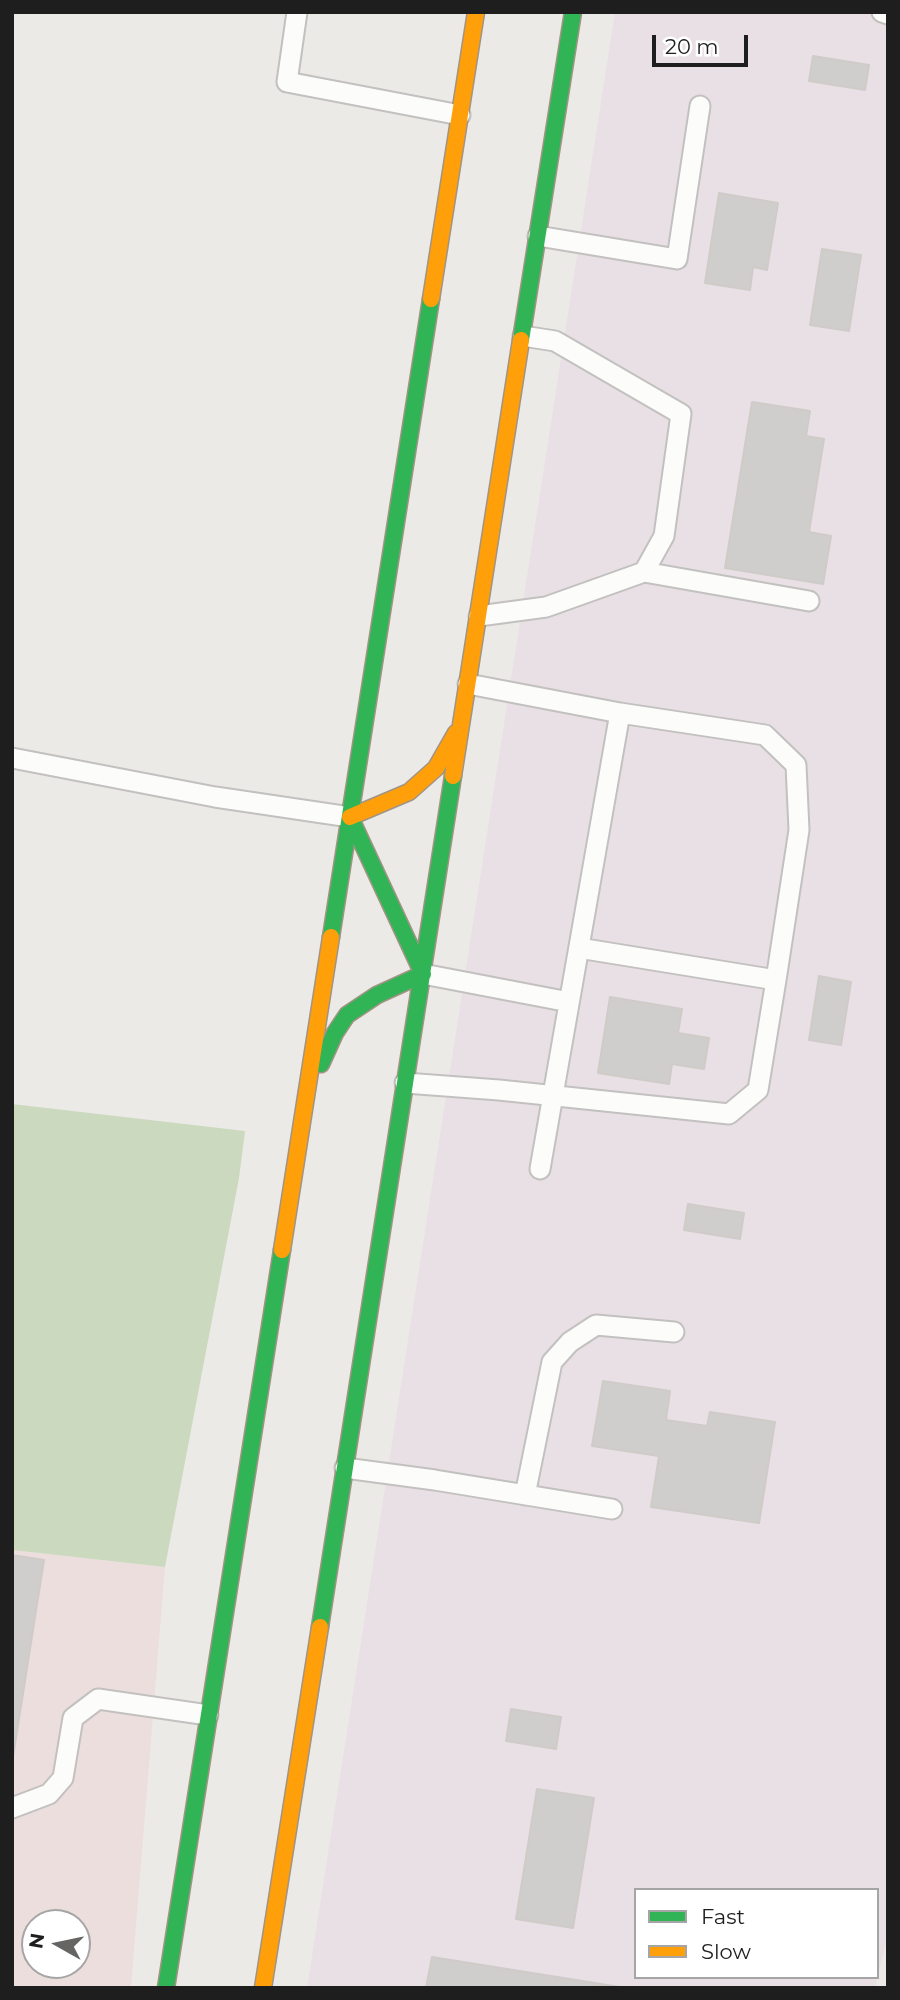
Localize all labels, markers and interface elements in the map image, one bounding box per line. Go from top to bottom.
scale bar [655,21,751,65]
text: 20 m [665,34,719,59]
legend [634,1888,879,1979]
text: Fast [701,1904,745,1929]
north arrow [21,1909,91,1979]
text: N [24,1932,49,1950]
text: Slow [701,1939,751,1964]

